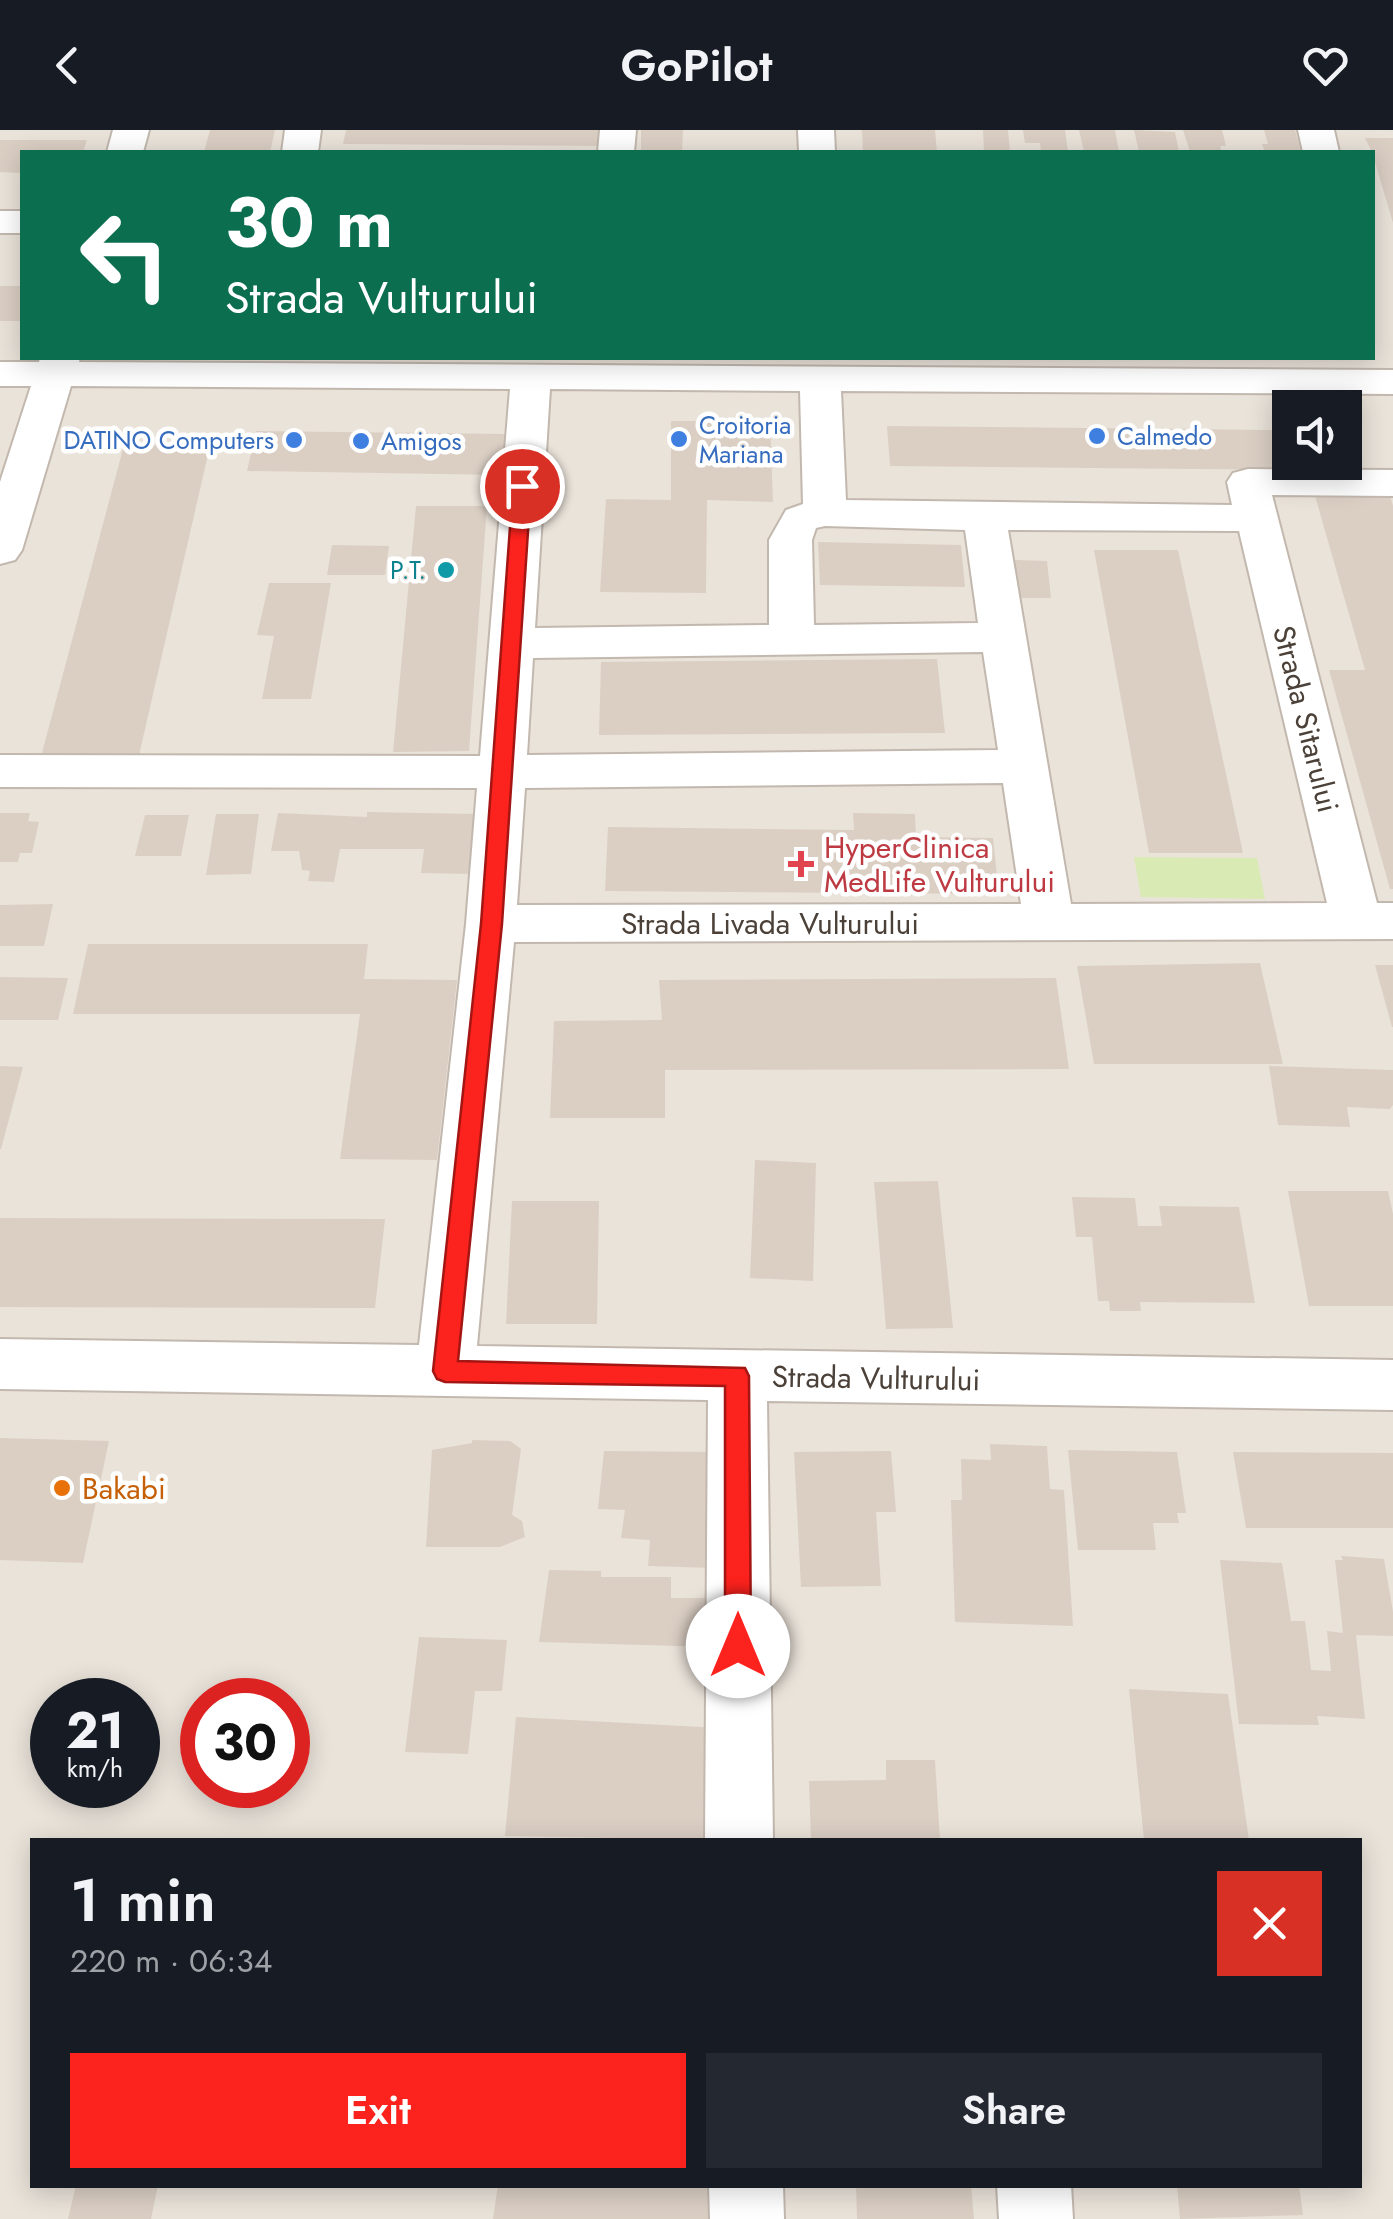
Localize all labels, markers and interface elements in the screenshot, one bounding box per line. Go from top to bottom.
text: GoPilot [621,33,772,98]
icon: back [40,38,95,93]
icon: heart [1298,38,1353,93]
text: 30 m [225,172,393,273]
icon: left [60,190,190,320]
text: Strada Vulturului [225,265,538,330]
map controls [1272,390,1362,480]
button: sound [1272,390,1362,480]
place label: Croitoria Mariana [699,407,791,472]
place label: Calmedo [1117,418,1212,454]
place label: DATINO Computers [63,422,274,458]
place label: Amigos [381,423,461,459]
marker: Calmedo [1086,425,1108,447]
marker: Croitoria Mariana [668,428,690,450]
marker: DATINO Computers [283,429,305,451]
marker: Amigos [350,430,372,452]
pin [480,444,565,529]
icon: arrive [495,459,550,514]
place label: P.T. [390,552,426,588]
marker: P.T. [435,559,457,581]
street label: Strada Sitarului [1262,621,1350,817]
place label: HyperClinica MedLife Vulturului [824,826,1055,903]
marker: HyperClinica MedLife Vulturului [788,851,814,877]
street label: Strada Livada Vulturului [621,902,919,945]
street label: Strada Vulturului [771,1355,981,1401]
place label: Bakabi [82,1467,166,1510]
marker: Bakabi [51,1477,73,1499]
position arrow [686,1594,790,1698]
speed limit sign: 30 [180,1678,310,1808]
text: 21 [66,1694,124,1767]
text: km/h [67,1750,123,1786]
text: 1 min [70,1857,216,1944]
button: close [1217,1871,1322,1976]
text: 220 m · 06:34 [70,1938,272,1984]
button: Exit [70,2053,686,2168]
button: Share [706,2053,1322,2168]

